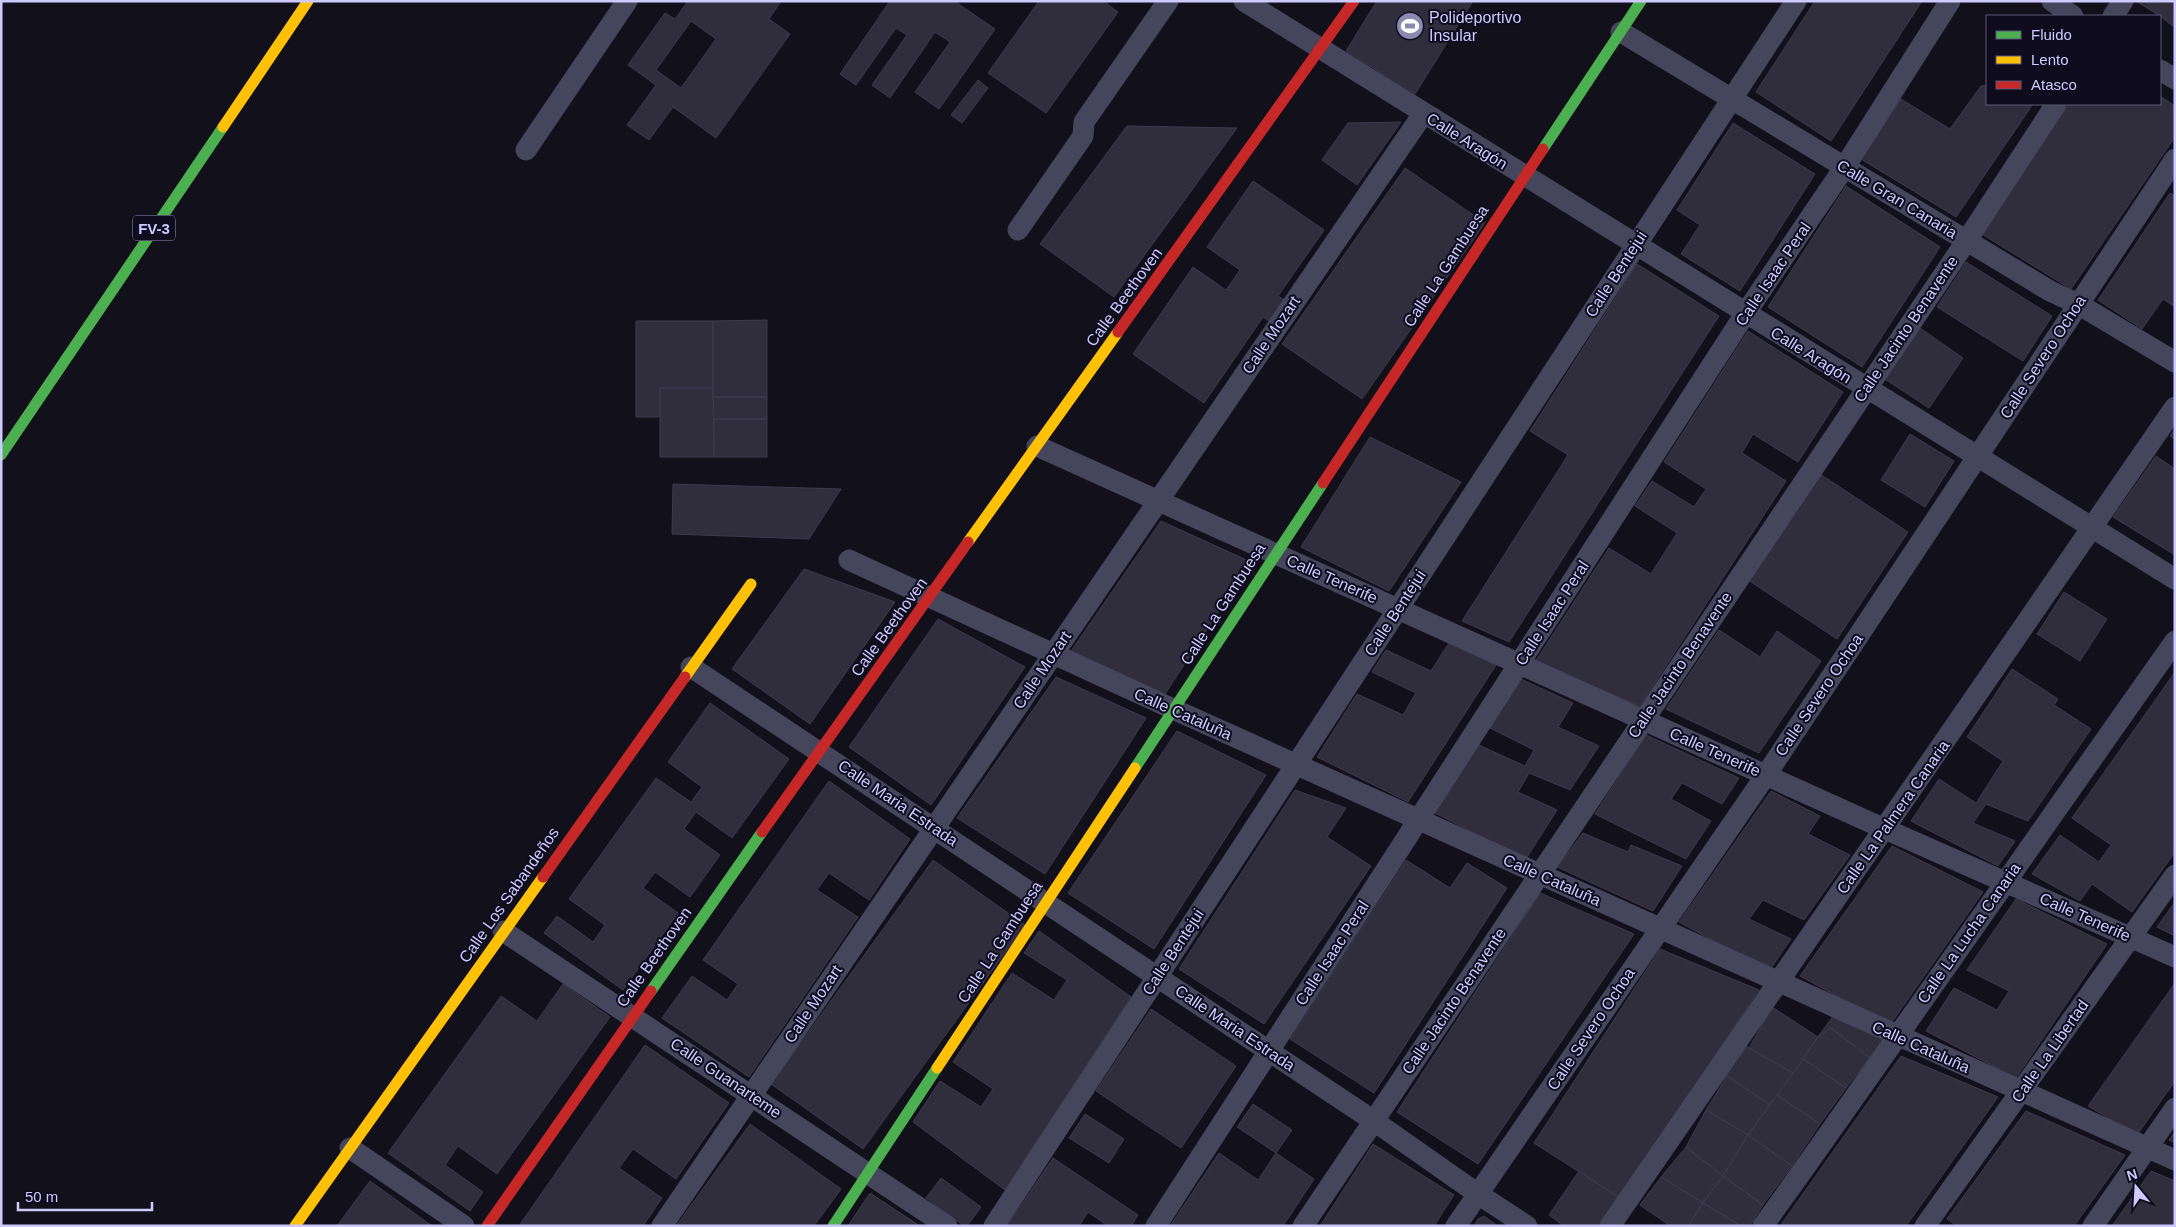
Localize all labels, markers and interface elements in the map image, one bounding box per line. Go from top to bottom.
place label: Polideportivo Insular [1429,9,1522,44]
sports icon: Polideportivo Insular [1395,11,1425,41]
legend [1986,15,2161,105]
text: Fluido [2031,26,2072,43]
text: Lento [2031,51,2069,68]
text: Atasco [2031,76,2077,93]
street label: Calle Aragón [1424,110,1510,172]
street label: Calle Gran Canaria [1834,156,1960,242]
street label: Calle La Gambuesa [1400,202,1492,330]
road number: FV-3 [133,216,175,240]
street label: Calle Isaac Peral [1732,219,1814,329]
street label: Calle Bentejui [1582,228,1650,320]
street label: Calle Beethoven [1083,245,1165,349]
street label: Calle Jacinto Benavente [1851,253,1961,405]
street label: Calle Severo Ochoa [1997,292,2089,422]
street label: Calle Mozart [1239,293,1303,377]
street label: Calle Aragón [1768,324,1854,386]
street label: Calle La Gambuesa [1177,540,1269,668]
street label: Calle Tenerife [1284,551,1380,607]
street label: Calle Isaac Peral [1512,558,1592,668]
street label: Calle Bentejui [1361,567,1429,659]
street label: Calle Beethoven [848,575,930,679]
street label: Calle Jacinto Benavente [1625,589,1735,741]
street label: Calle Mozart [1010,628,1074,712]
street label: Calle Severo Ochoa [1772,631,1866,759]
street label: Calle Cataluña [1132,685,1234,743]
street label: Calle Tenerife [1667,724,1763,780]
street label: Calle La Palmera Canaria [1833,737,1953,897]
street label: Calle Maria Estrada [835,757,961,849]
street label: Calle Los Sabandeños [456,824,562,966]
street label: Calle Cataluña [1501,851,1603,909]
street label: Calle La Lucha Canaria [1914,860,2024,1006]
street label: Calle La Gambuesa [954,878,1046,1006]
street label: Calle Tenerife [2037,889,2133,945]
street label: Calle Isaac Peral [1292,898,1372,1008]
street label: Calle Beethoven [613,904,695,1010]
street label: Calle Bentejui [1139,906,1207,998]
street label: Calle Jacinto Benavente [1399,925,1509,1077]
street label: Calle Mozart [781,962,845,1046]
street label: Calle Severo Ochoa [1544,965,1638,1093]
street label: Calle Maria Estrada [1172,982,1298,1074]
street label: Calle La Libertad [2008,997,2092,1105]
street label: Calle Cataluña [1870,1018,1972,1076]
street label: Calle Guanarteme [667,1035,785,1121]
north arrow [2111,1162,2161,1212]
text: N [2125,1165,2139,1184]
scale bar [18,1180,151,1212]
text: 50 m [25,1188,58,1205]

